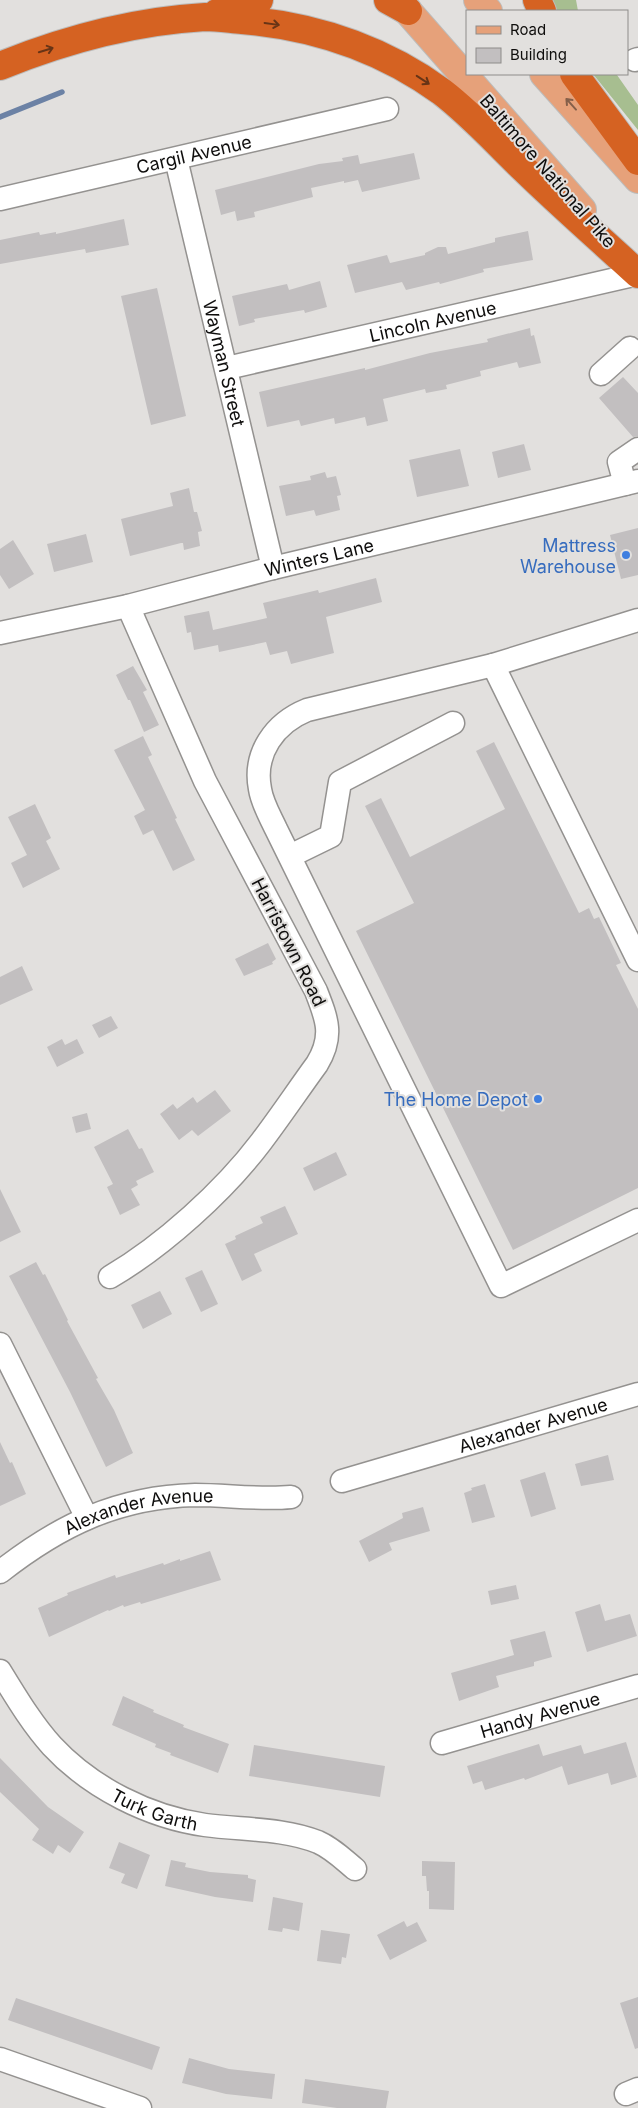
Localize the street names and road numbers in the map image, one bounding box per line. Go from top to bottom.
street label: Baltimore National Pike [476,90,620,252]
street label: Cargil Avenue [134,130,254,177]
street label: Lincoln Avenue [367,296,498,346]
street label: Wayman Street [199,298,250,429]
street label: Winters Lane [262,534,376,580]
street label: Harristown Road [248,874,330,1010]
street label: Alexander Avenue [456,1393,610,1457]
street label: Alexander Avenue [60,1484,214,1538]
street label: Handy Avenue [478,1687,602,1742]
street label: Turk Garth [108,1784,200,1834]

